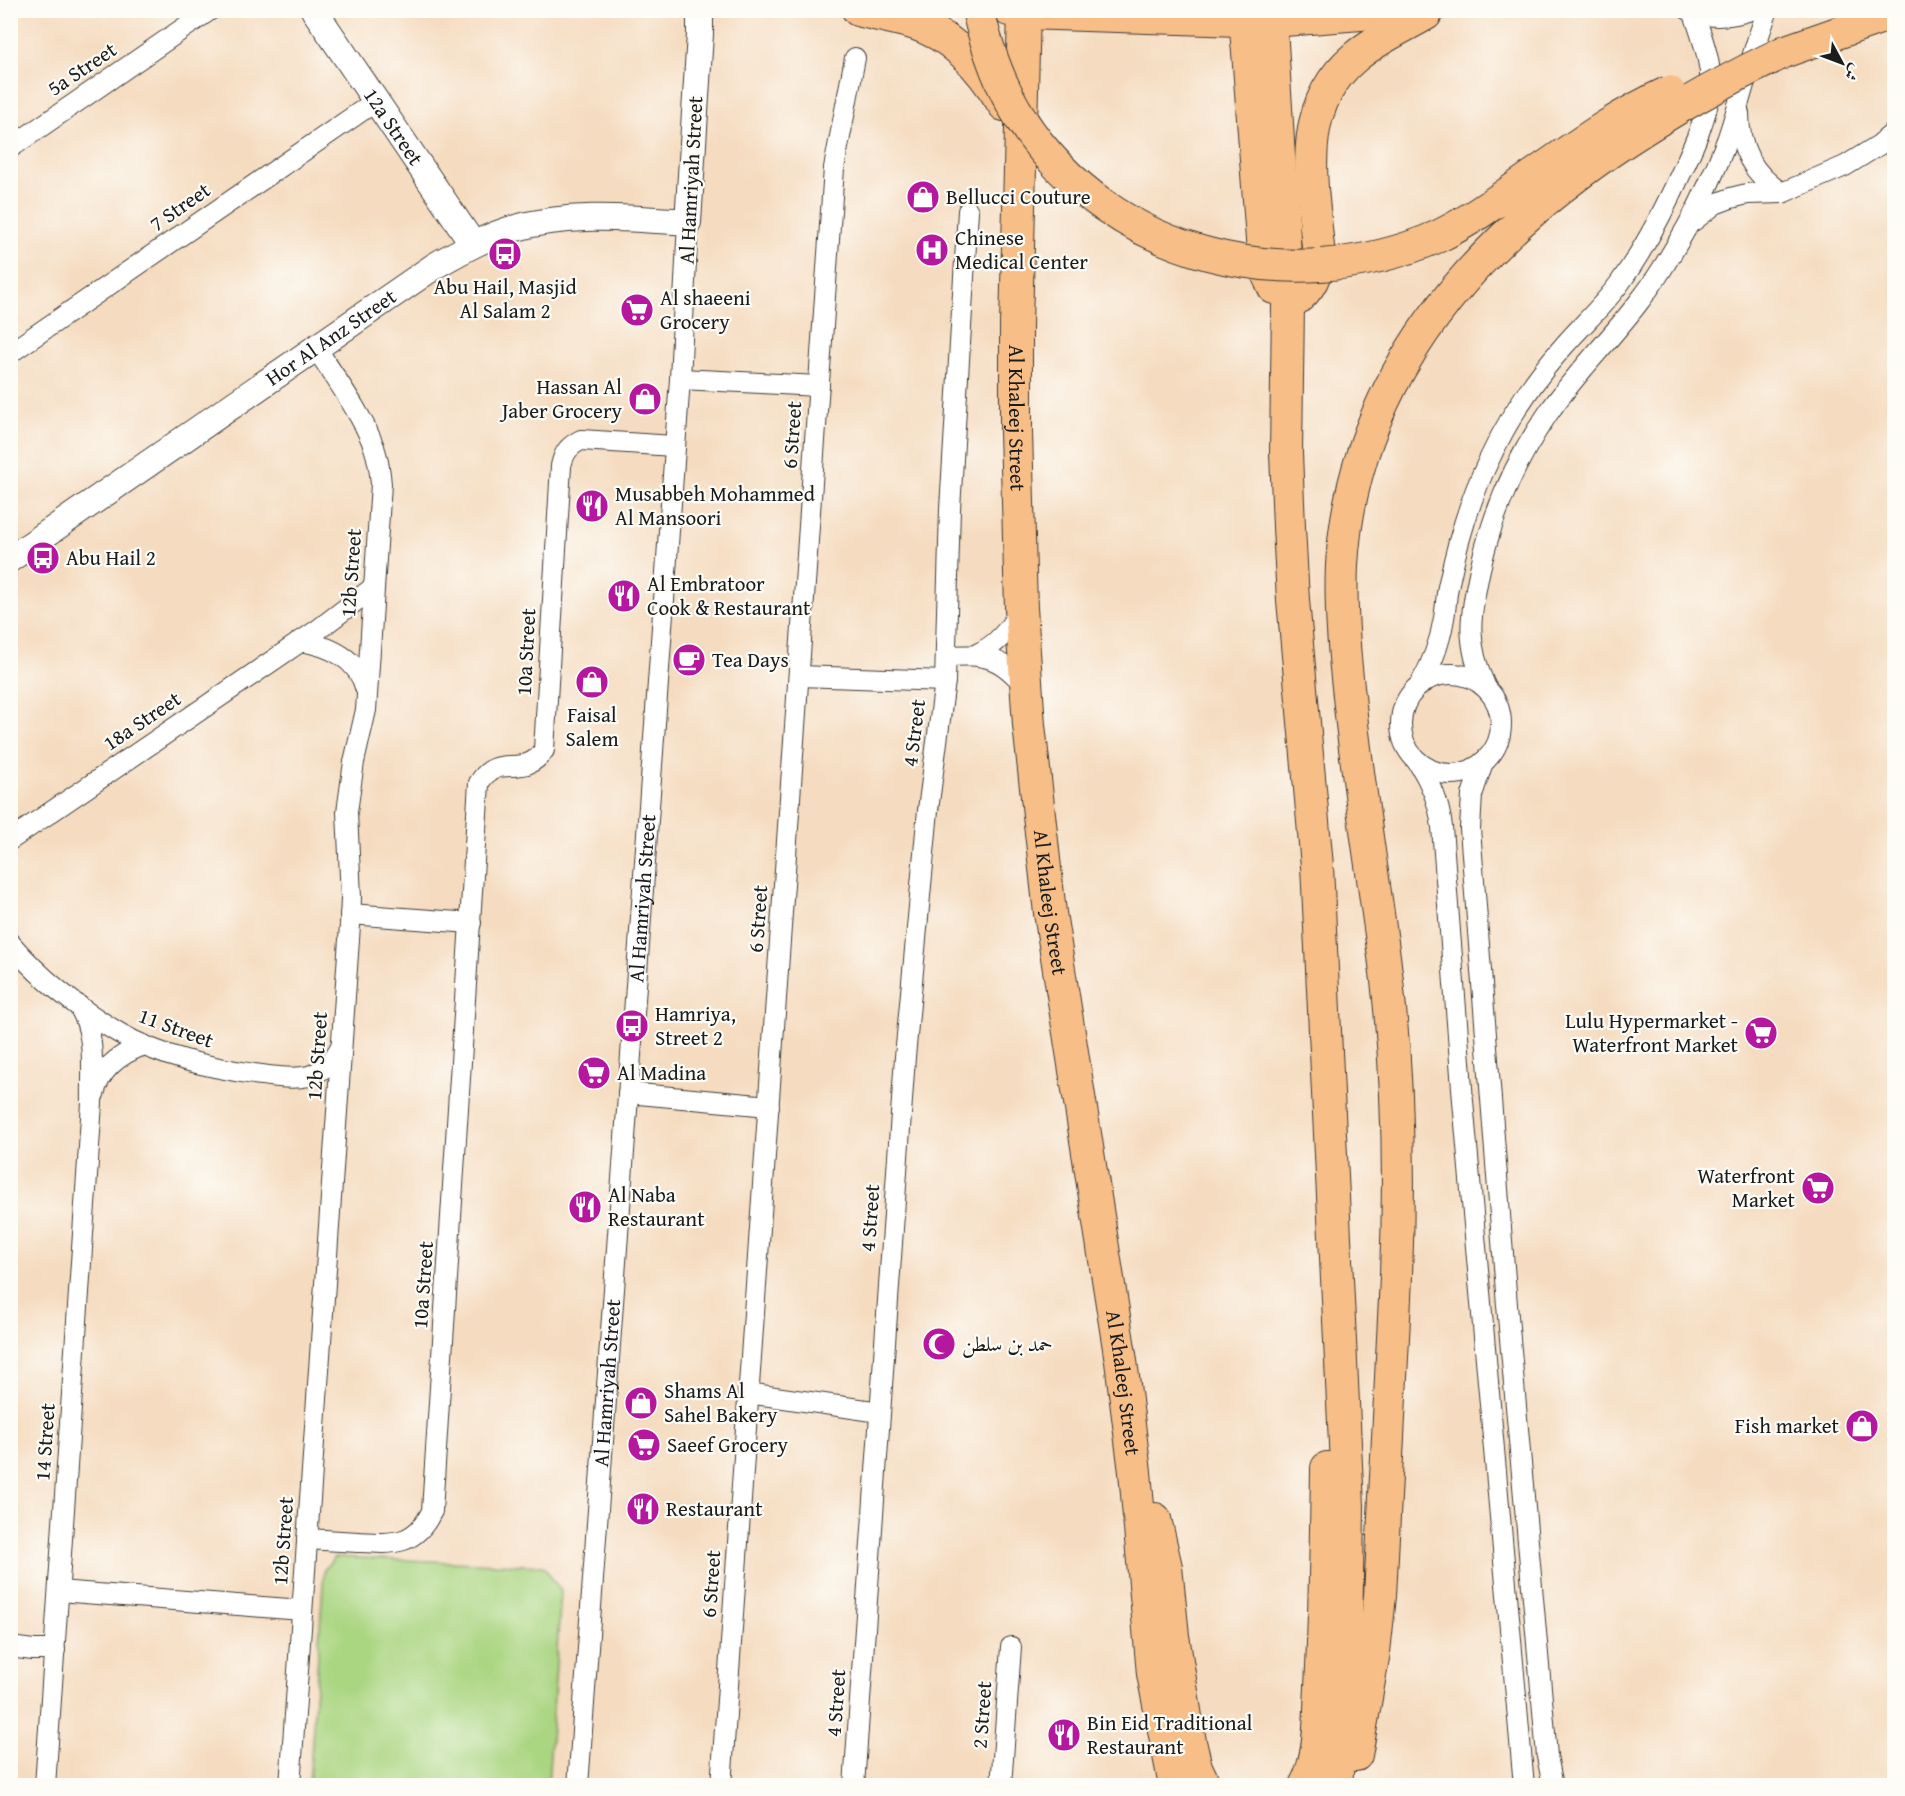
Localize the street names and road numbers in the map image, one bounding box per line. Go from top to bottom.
street label: 5a Street [41,34,123,103]
street label: 12a Street [356,81,432,172]
street label: Al Hamriyah Street [671,94,710,265]
street label: 7 Street [143,174,217,239]
street label: Hor Al Anz Street [259,281,403,393]
street label: Al Khaleej Street [1001,345,1034,492]
street label: 6 Street [774,399,809,470]
street label: 12b Street [332,527,369,618]
street label: 10a Street [508,607,543,697]
street label: 18a Street [97,683,187,758]
street label: 4 Street [894,697,933,769]
street label: Al Hamriyah Street [620,813,663,983]
street label: Al Khaleej Street [1026,828,1076,978]
street label: 6 Street [740,883,775,954]
street label: 11 Street [134,1000,219,1056]
street label: 12b Street [298,1010,335,1101]
street label: 4 Street [852,1182,887,1253]
street label: 10a Street [404,1239,441,1330]
street label: Al Hamriyah Street [585,1297,628,1468]
street label: Al Khaleej Street [1098,1308,1149,1458]
street label: 14 Street [26,1401,63,1482]
street label: 12b Street [264,1495,301,1586]
street label: 6 Street [693,1548,728,1619]
street label: 4 Street [818,1667,853,1738]
street label: 2 Street [964,1679,999,1750]

